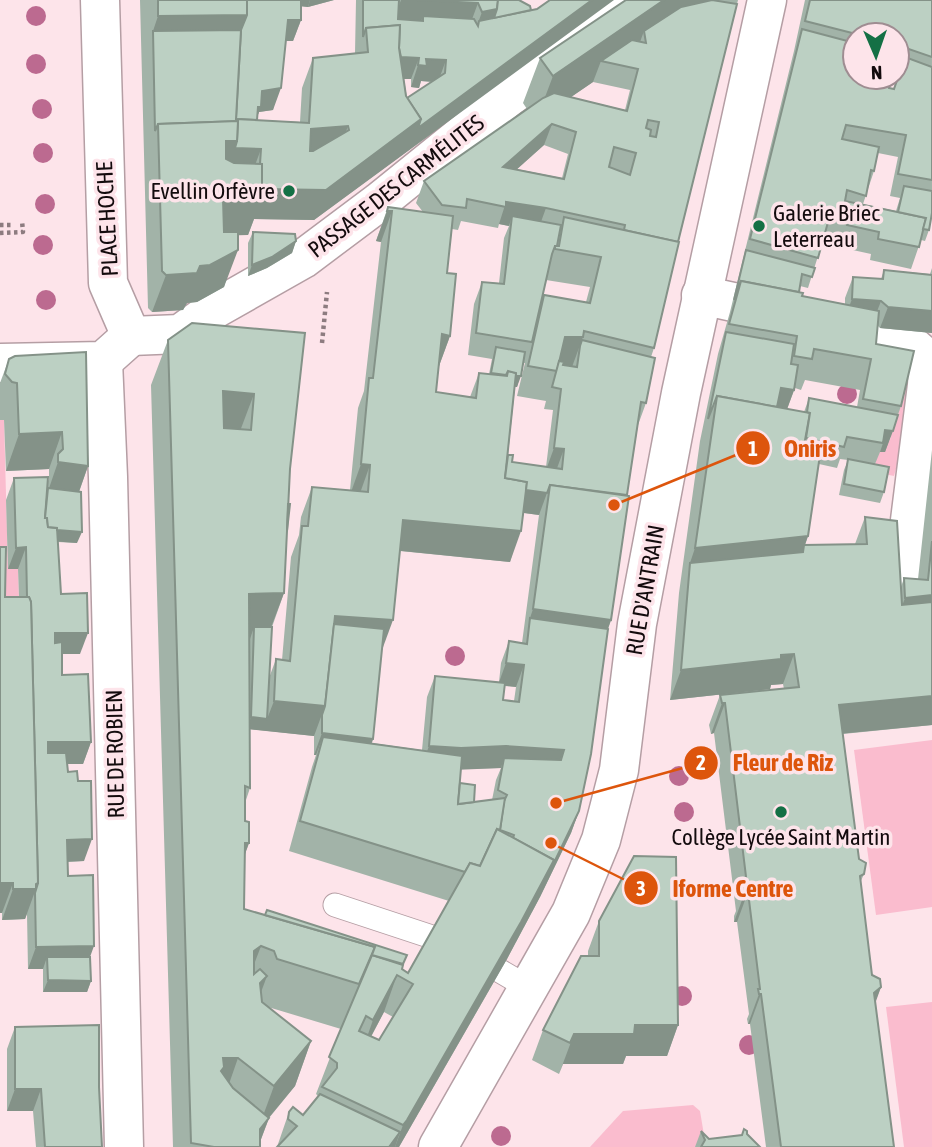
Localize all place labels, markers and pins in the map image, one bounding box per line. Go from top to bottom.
place label: Evellin Orfèvre [150,178,275,204]
marker: Evellin Orfèvre [281,183,297,199]
place label: Galerie Briec Leterreau [773,200,880,252]
marker: Galerie Briec Leterreau [751,218,767,234]
callout: Oniris [735,426,851,471]
callout: Fleur de Riz [683,740,847,785]
marker: Collège Lycée Saint Martin [773,804,789,820]
place label: Collège Lycée Saint Martin [672,824,890,850]
callout: Iforme Centre [623,866,807,911]

